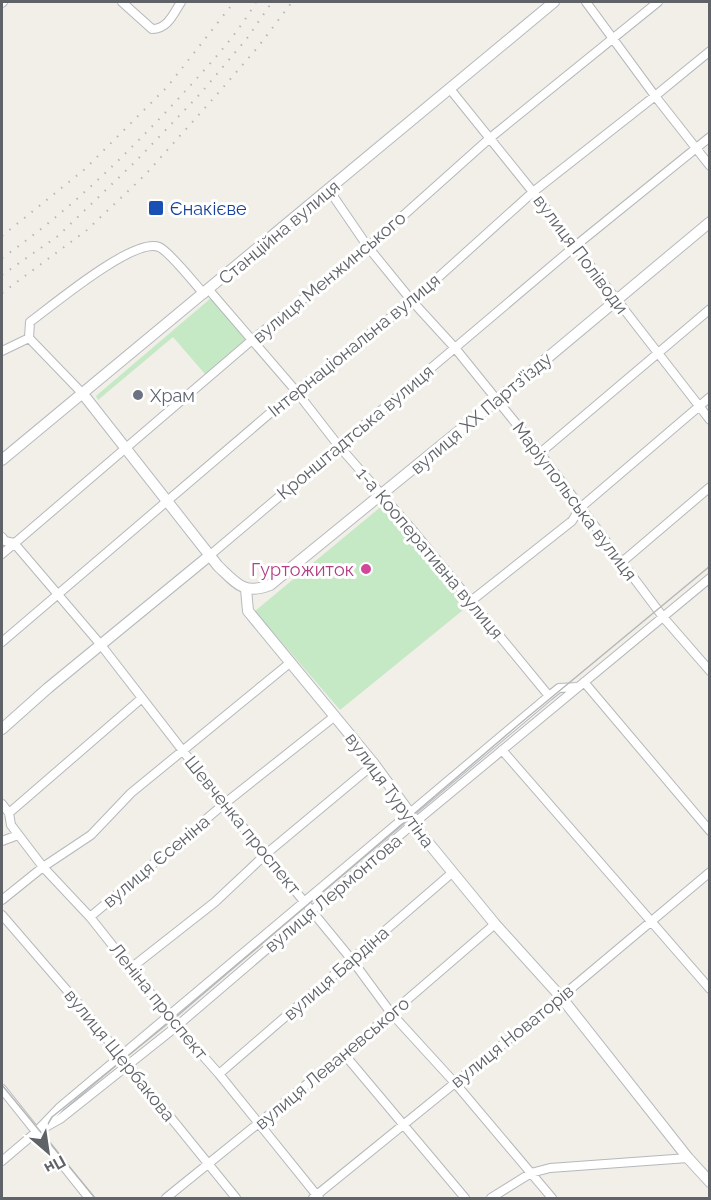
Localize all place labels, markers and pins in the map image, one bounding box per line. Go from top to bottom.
place label: Єнакієве [170,198,247,219]
marker: Єнакієве [147,199,165,217]
place label: Храм [150,385,195,406]
marker: Храм [131,388,145,402]
place label: Гуртожиток [251,559,354,580]
marker: Гуртожиток [359,562,373,576]

